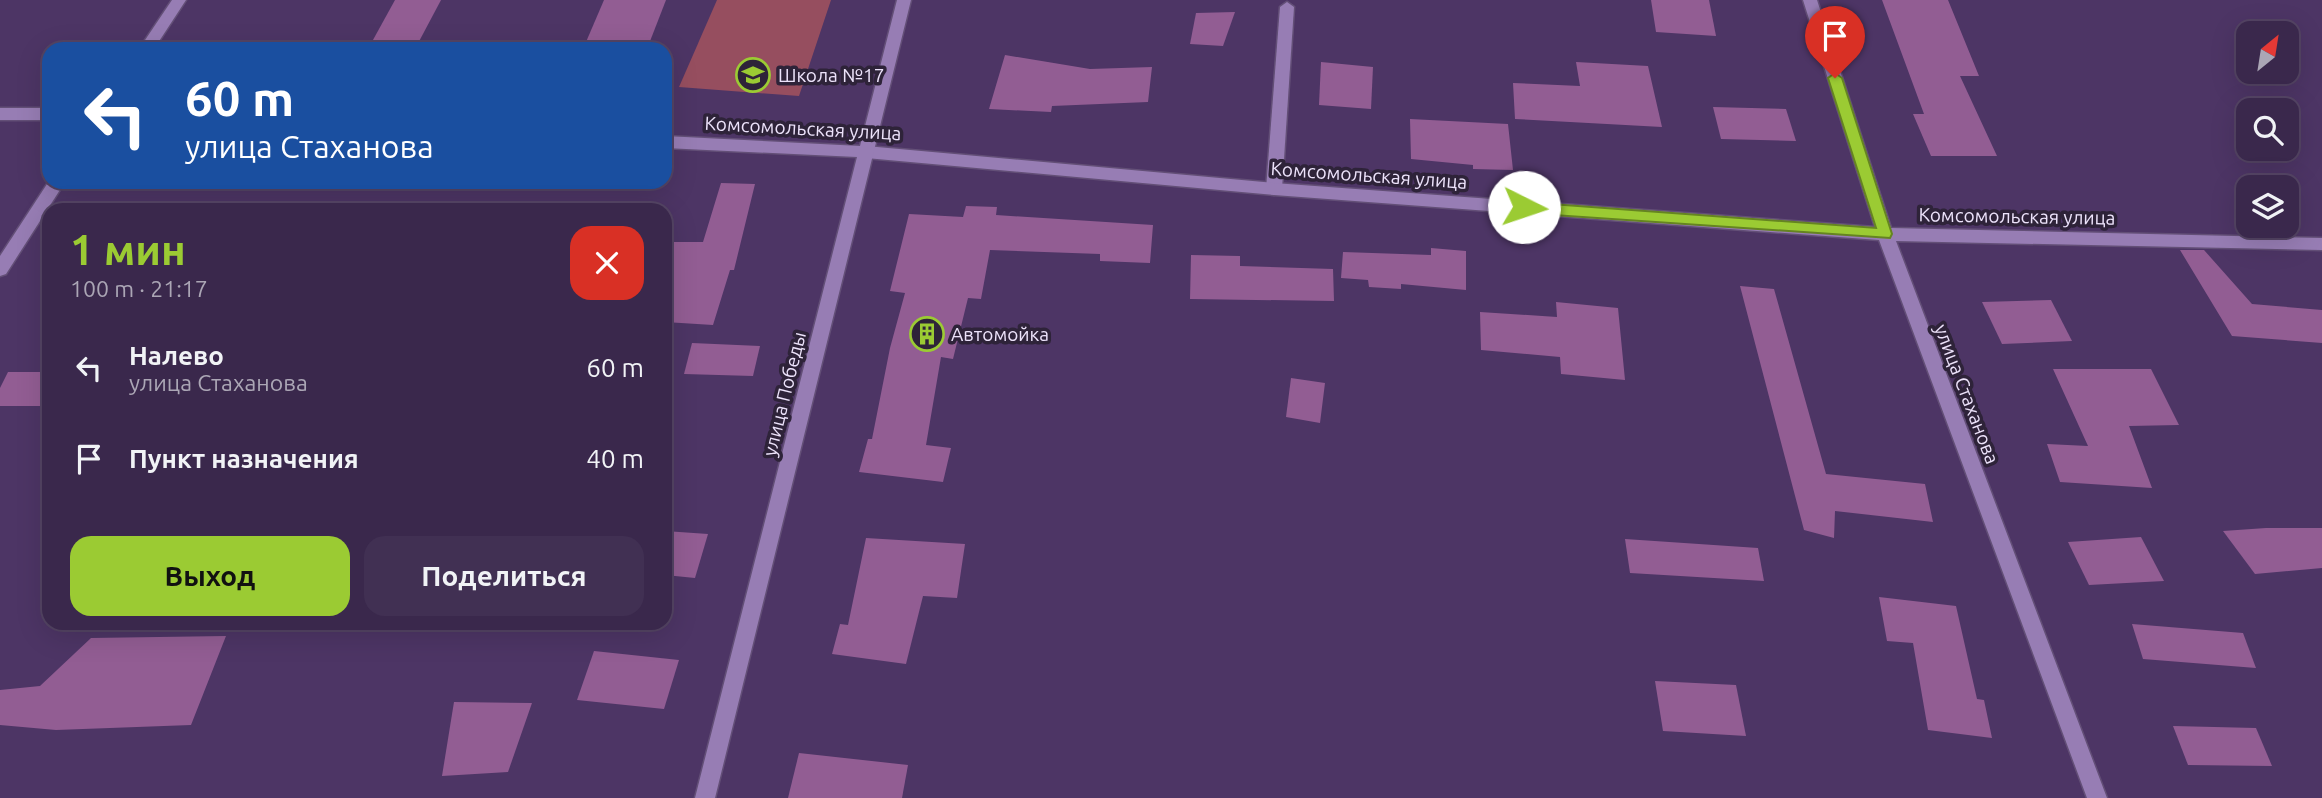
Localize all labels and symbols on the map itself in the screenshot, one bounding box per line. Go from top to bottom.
pin [1805,6,1865,78]
north arrow [2236,21,2300,84]
school or university icon: Школа №17 [734,56,772,94]
place label: Школа №17 [778,64,885,86]
street label: Комсомольская улица [704,112,902,144]
street label: Комсомольская улица [1270,157,1468,193]
position arrow [1487,170,1561,244]
street label: Комсомольская улица [1918,203,2116,229]
building icon: Автомойка [908,315,946,353]
street label: улица Стаханова [1930,321,2004,467]
place label: Автомойка [951,323,1049,345]
street label: улица Победы [758,330,810,458]

